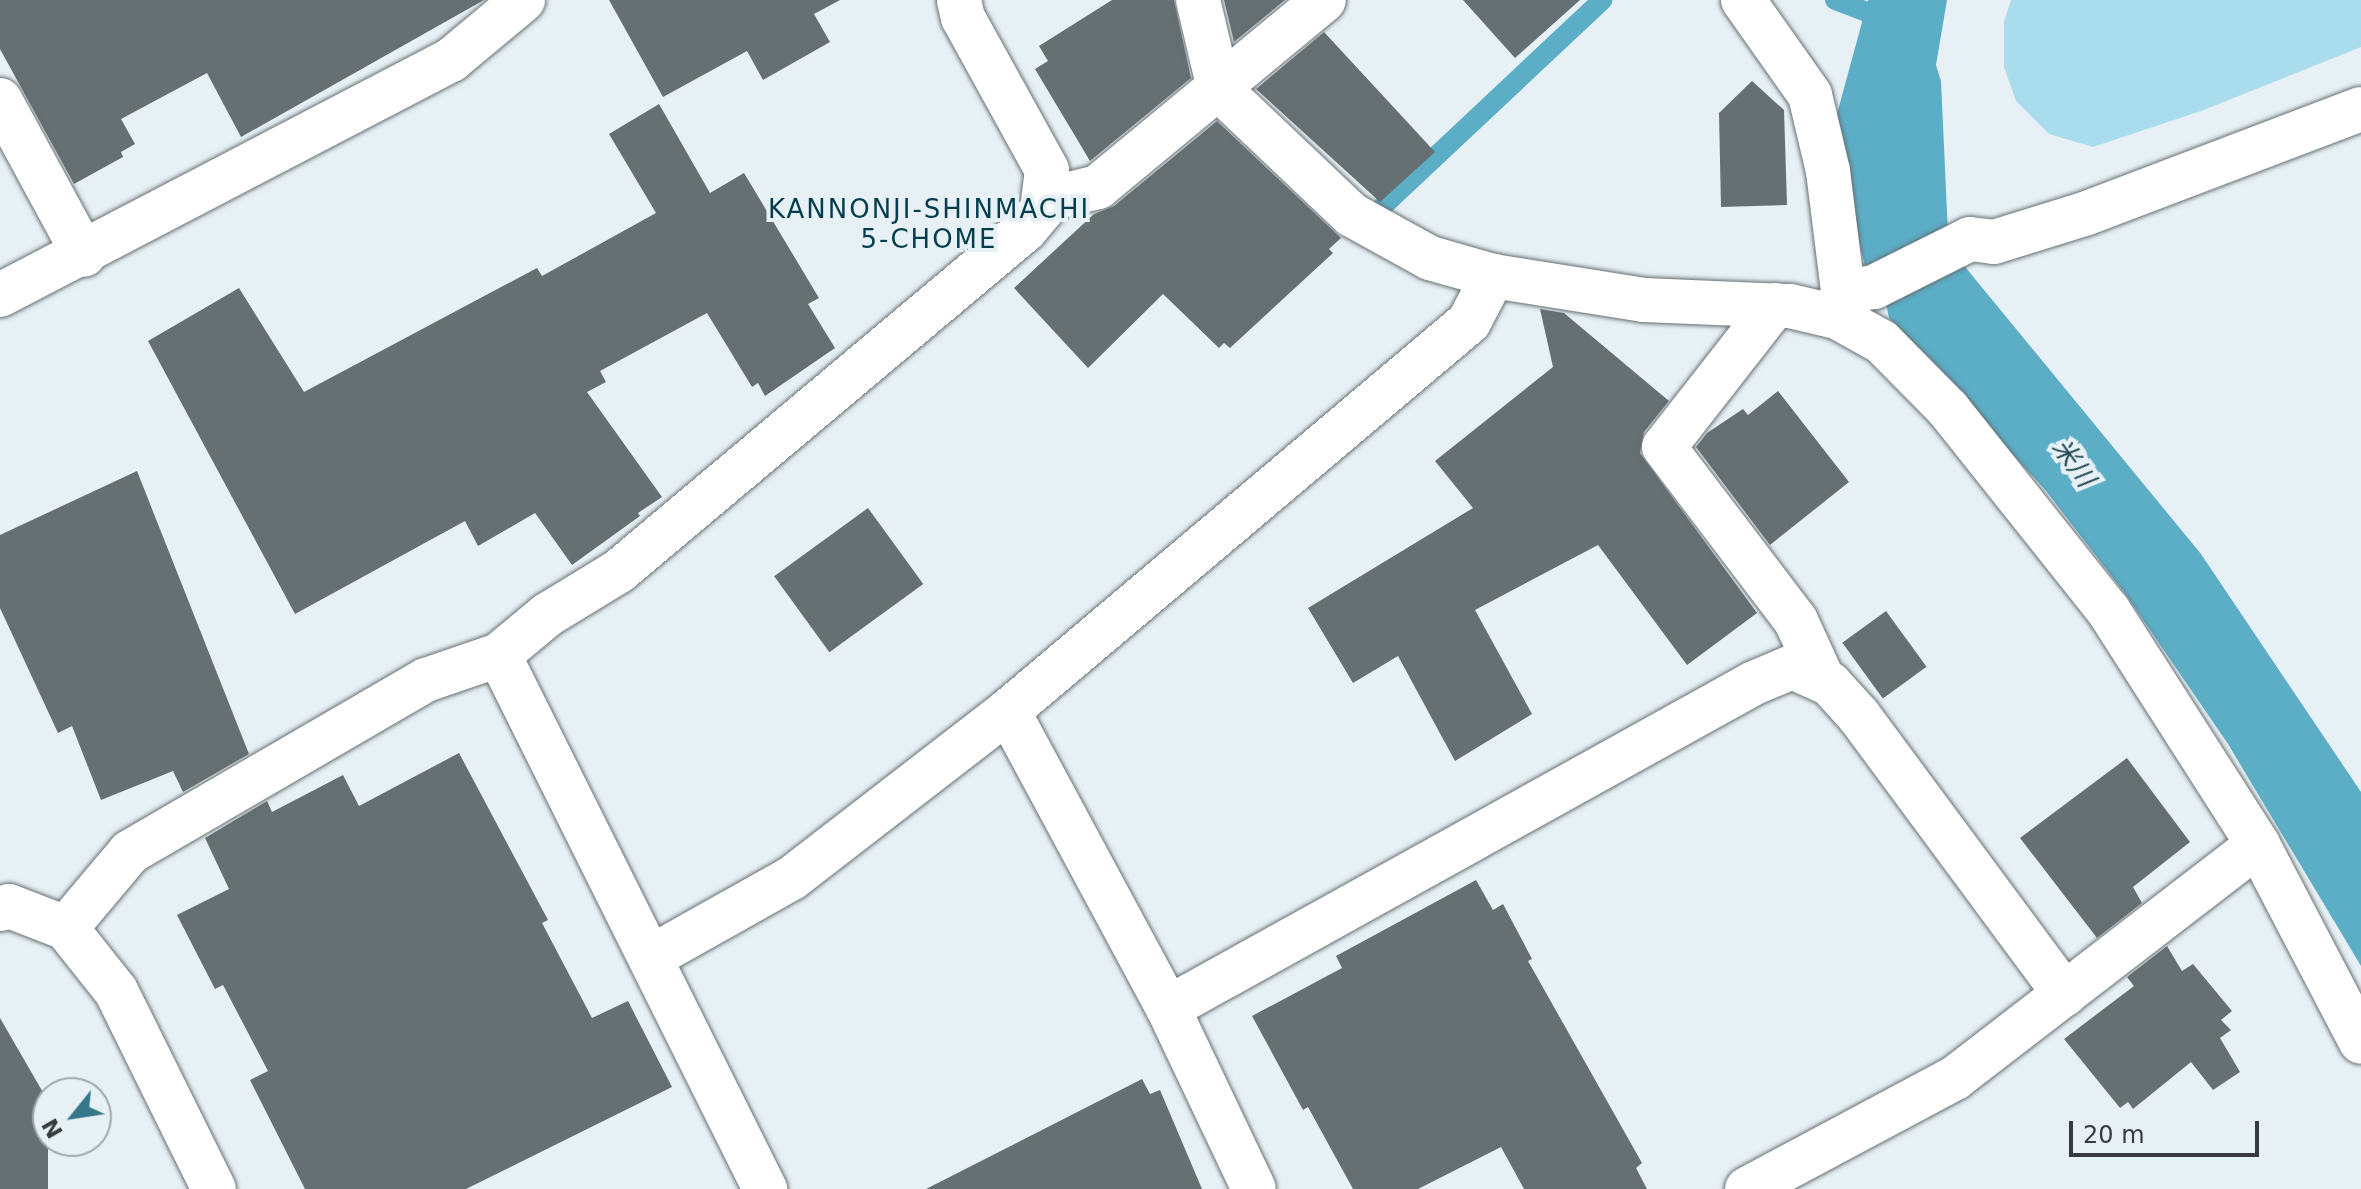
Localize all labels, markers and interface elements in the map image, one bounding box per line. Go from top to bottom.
district label: KANNONJI-SHINMACHI 5-CHOME [768,194,1090,256]
water label: 米川 [2045,433,2101,493]
north arrow [32,1077,112,1157]
scale bar [2073,1105,2263,1155]
text: N [37,1114,68,1142]
text: 20 m [2083,1121,2145,1149]

